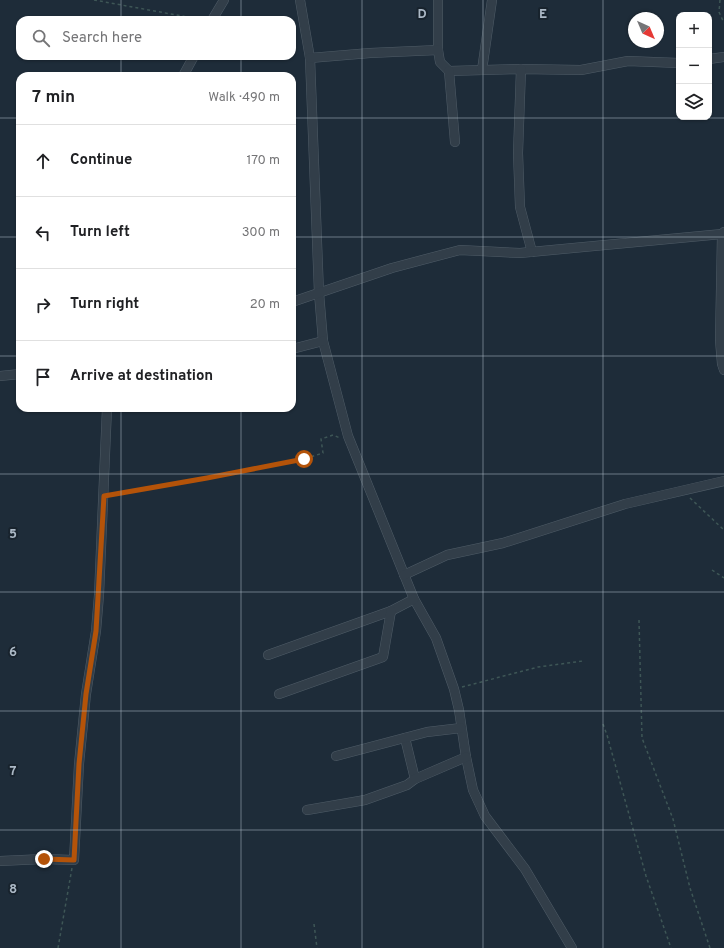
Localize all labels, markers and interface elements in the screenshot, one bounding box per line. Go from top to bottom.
text: D [417,7,427,23]
text: E [539,7,547,23]
north arrow [628,12,664,48]
map controls [676,12,712,120]
button: + [676,12,712,48]
search box [16,16,296,60]
icon: search [30,27,52,49]
text: Search here [62,29,142,48]
button: − [676,48,712,84]
button: layers [676,84,712,120]
text: 7 min [32,87,75,109]
text: Walk · 490 m [208,90,280,106]
icon: ahead [32,150,54,172]
text: Continue [70,151,132,170]
text: 170 m [246,153,280,169]
icon: left [32,222,54,244]
text: Turn left [70,223,130,242]
text: 300 m [242,225,280,241]
icon: right [32,294,54,316]
text: Turn right [70,295,139,314]
text: 20 m [250,297,280,313]
icon: arrive [32,366,54,388]
text: Arrive at destination [70,367,213,386]
route start [295,450,313,468]
text: 5 [9,527,17,543]
text: 6 [9,645,17,661]
text: 7 [10,764,17,780]
route end [35,850,53,868]
text: 8 [9,882,17,898]

